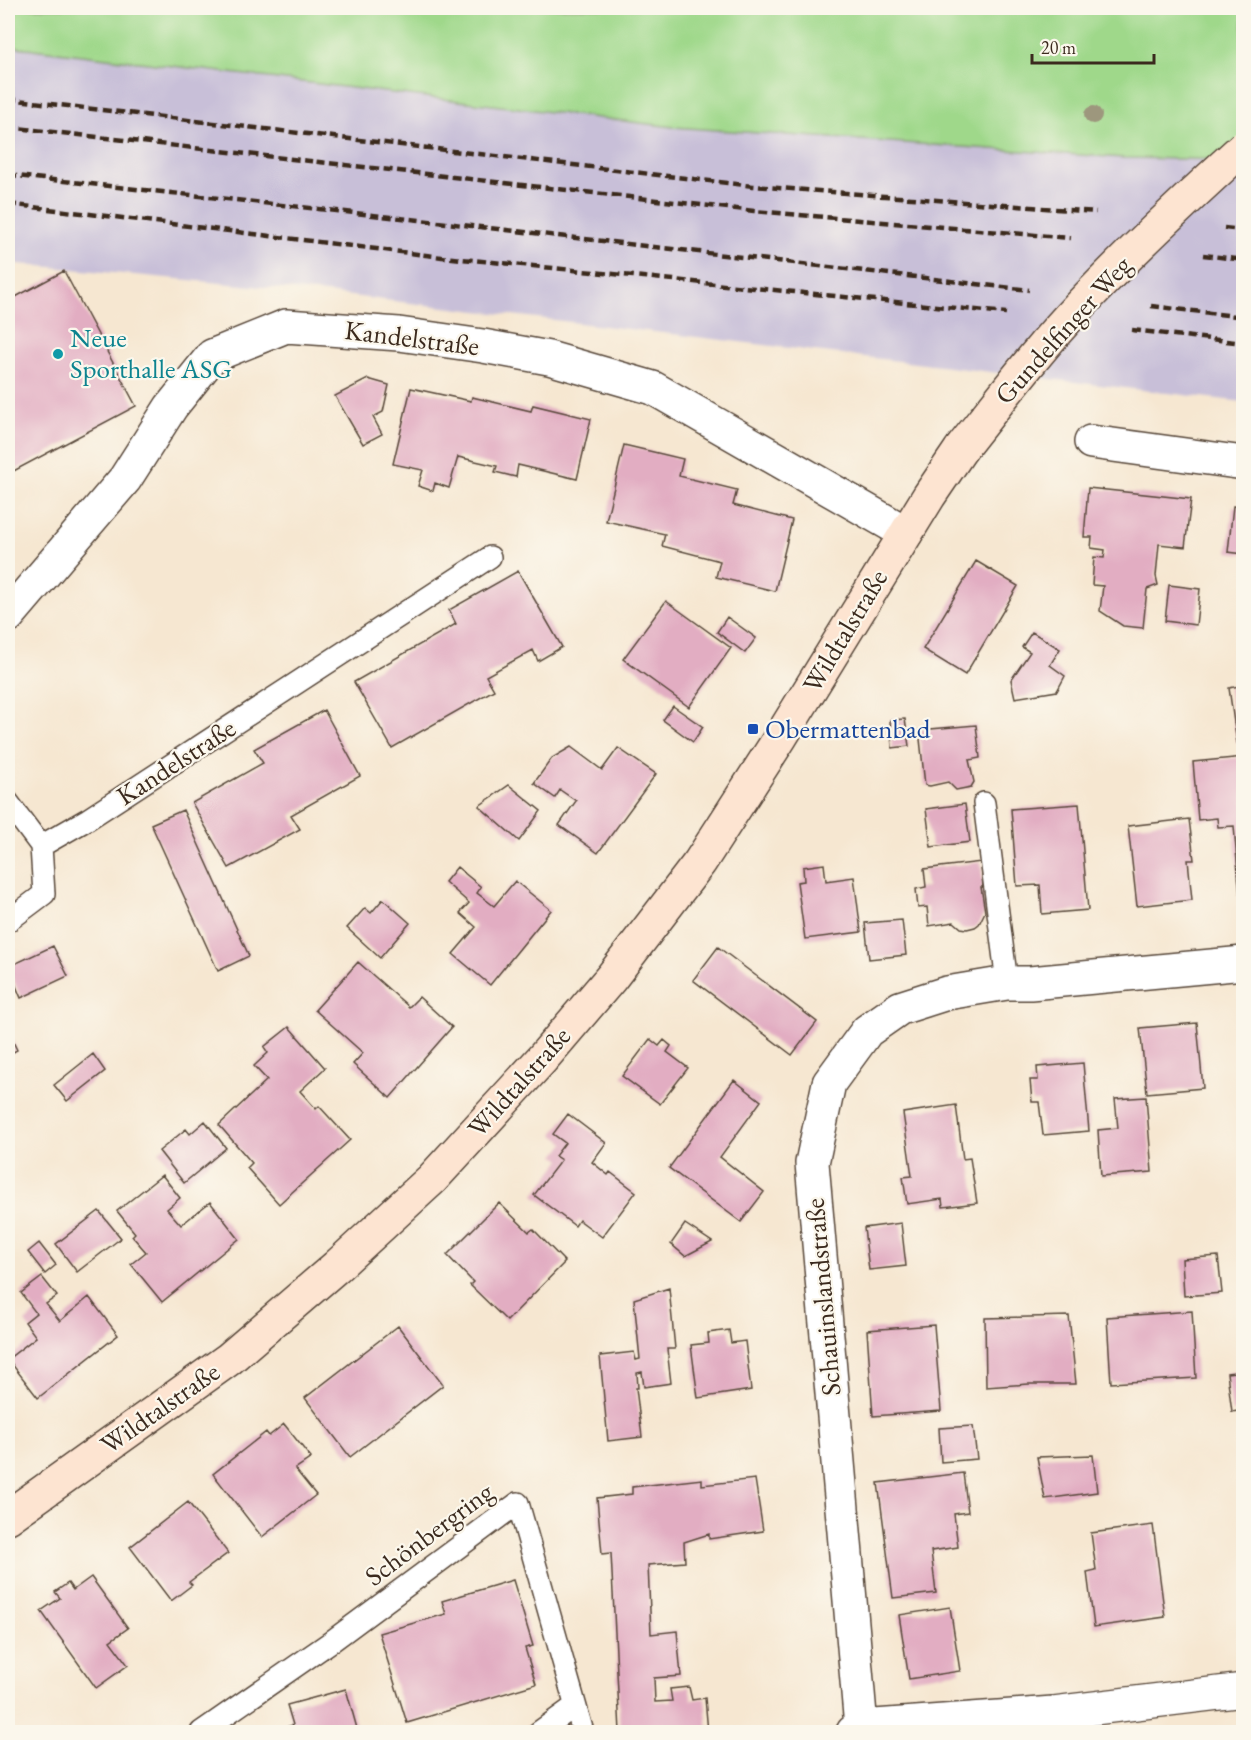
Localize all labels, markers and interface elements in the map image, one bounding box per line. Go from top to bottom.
scale bar [1032,27,1154,65]
text: 20 m [1041,36,1076,59]
street label: Gundelfinger Weg [987,248,1139,411]
street label: Kandelstraße [343,312,481,363]
place label: Neue Sporthalle ASG [70,320,232,386]
marker: Neue Sporthalle ASG [51,347,65,361]
street label: Wildtalstraße [794,563,895,699]
street label: Kandelstraße [109,710,242,813]
place label: Obermattenbad [765,711,931,746]
marker: Obermattenbad [746,722,760,736]
street label: Wildtalstraße [460,1019,578,1145]
street label: Schauinslandstraße [796,1197,849,1397]
street label: Wildtalstraße [93,1354,226,1461]
street label: Schönbergring [358,1474,500,1593]

